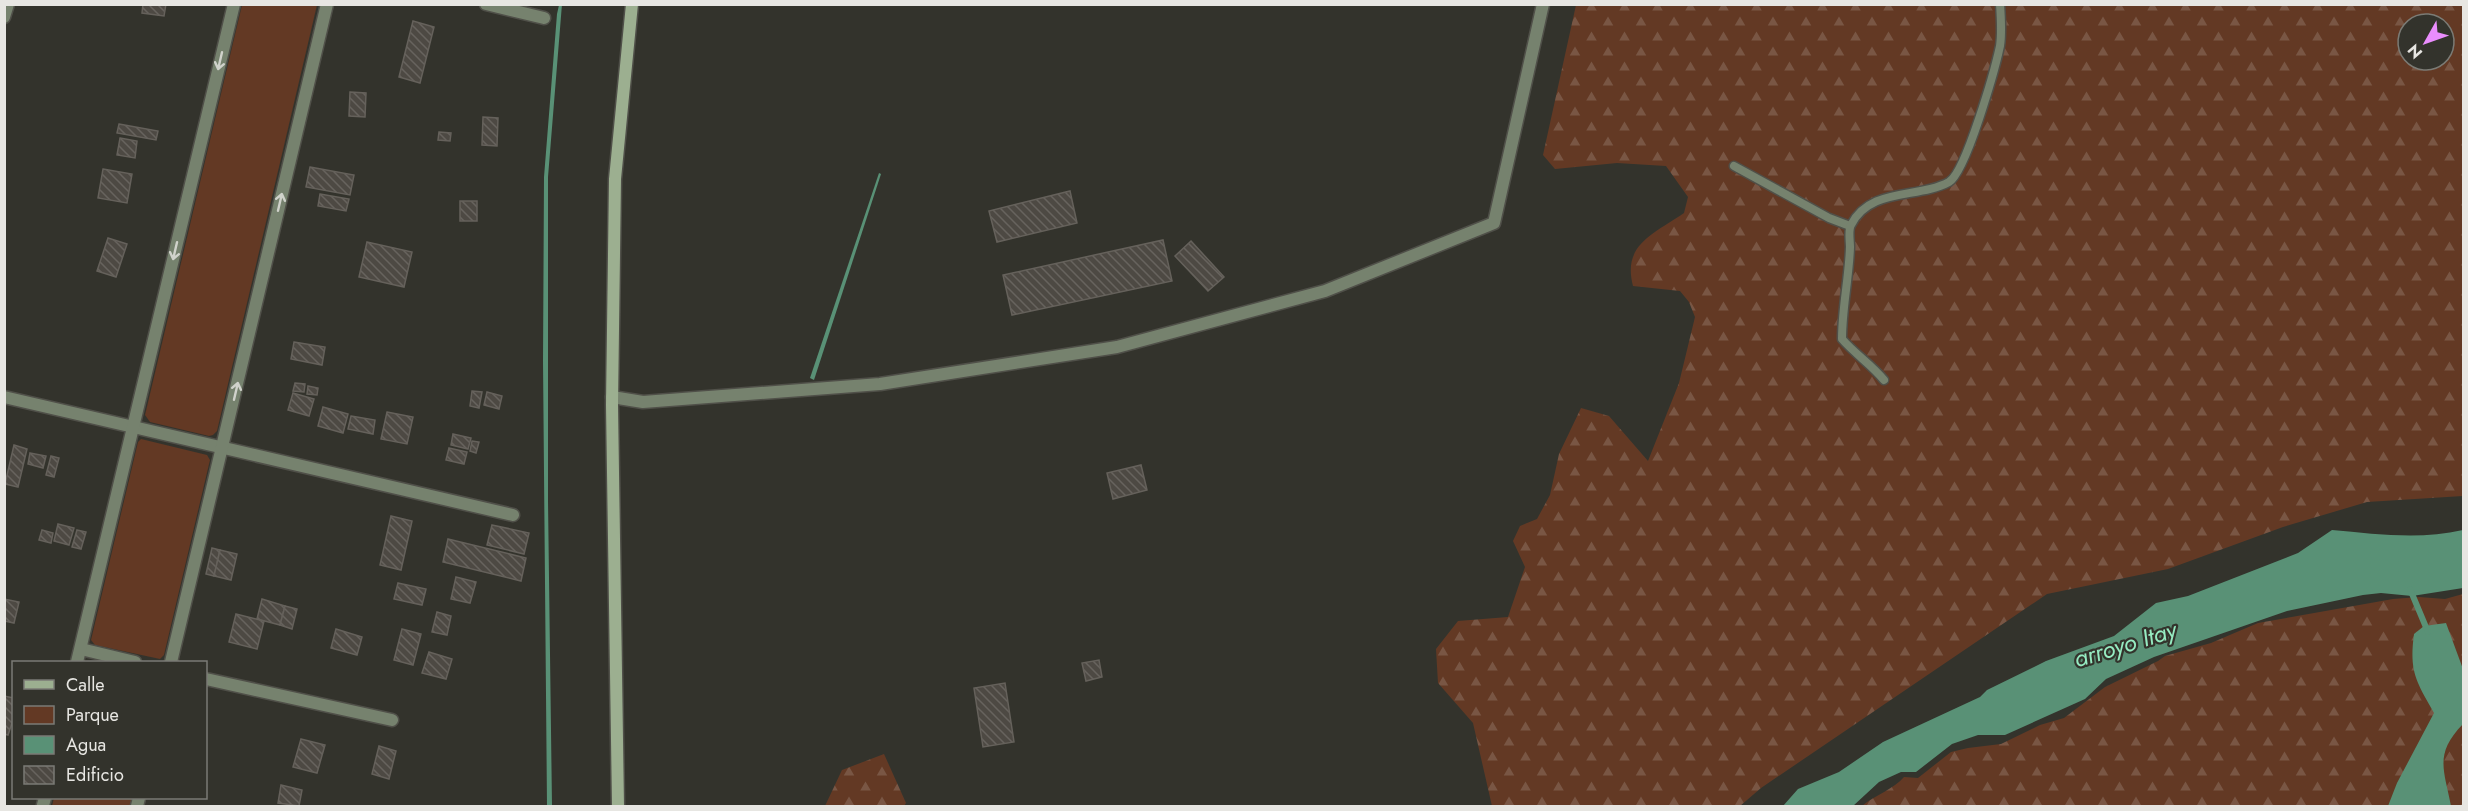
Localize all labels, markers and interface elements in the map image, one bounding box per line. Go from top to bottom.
north arrow [2396,12,2456,72]
text: N [2402,39,2428,64]
one-way arrow [214,52,226,71]
one-way arrow [275,192,287,211]
one-way arrow [169,241,181,260]
one-way arrow [230,382,242,401]
water label: arroyo Itay [2069,611,2182,676]
legend [12,661,207,799]
text: Calle [66,672,105,698]
text: Parque [66,702,119,728]
text: Agua [66,732,106,758]
text: Edificio [66,762,124,788]

